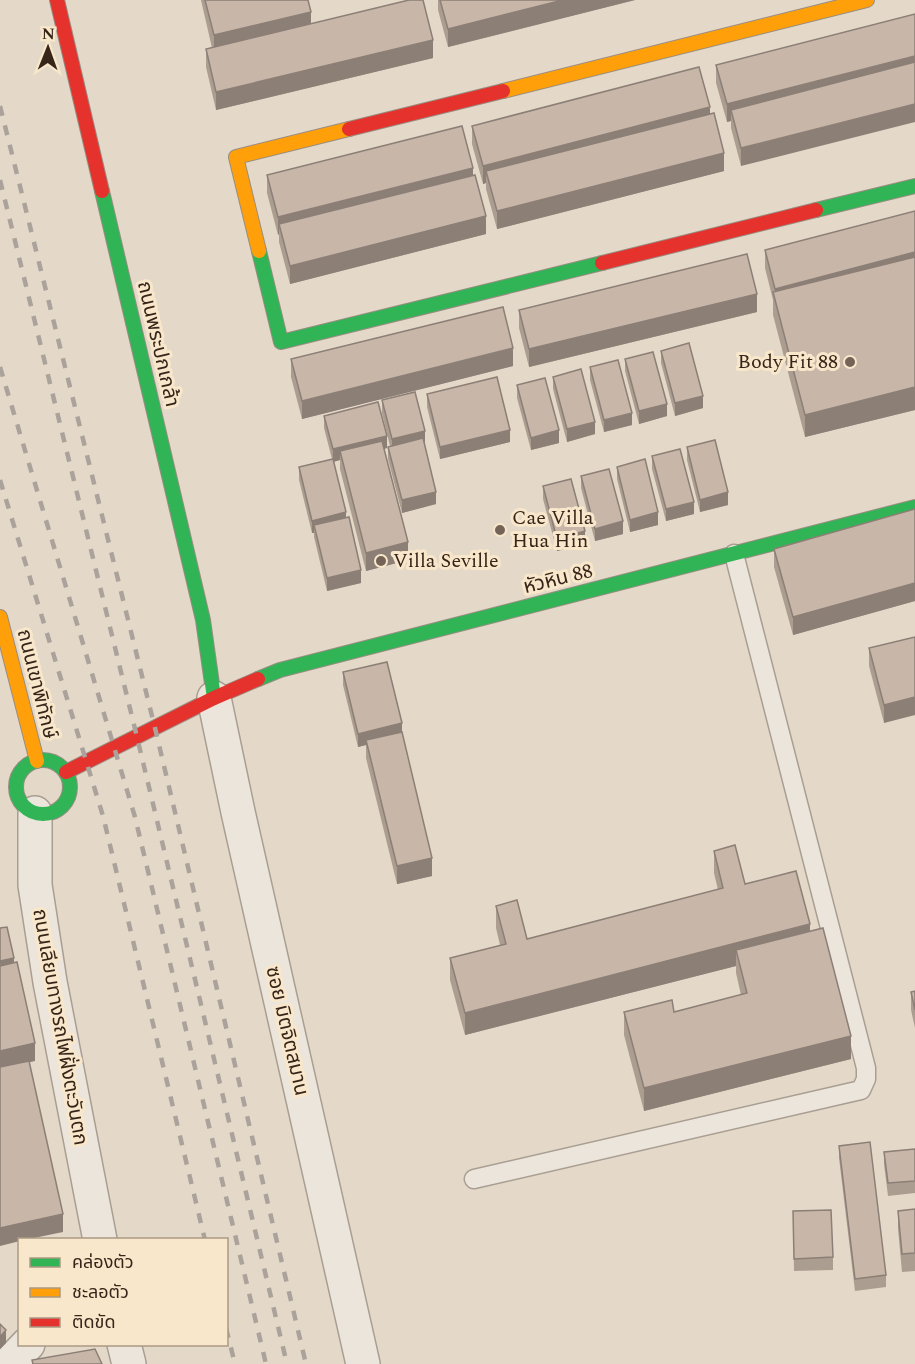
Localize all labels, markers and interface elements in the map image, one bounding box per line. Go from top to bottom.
north arrow [18,18,78,78]
text: N [42,22,55,46]
street label: ถนนพระปกเกล้า [129,278,187,410]
place label: Body Fit 88 [738,347,838,377]
marker: Body Fit 88 [843,355,857,369]
place label: Cae Villa Hua Hin [512,503,594,556]
marker: Cae Villa Hua Hin [493,523,507,537]
place label: Villa Seville [393,546,499,576]
marker: Villa Seville [374,554,388,568]
street label: หัวหิน 88 [520,556,596,602]
street label: ถนนเขาพิทักษ์ [9,626,65,742]
street label: ถนนเลียบทางรถไฟฝั่งตะวันตก [24,906,96,1148]
street label: ซอย มิตจิตสมาน [258,963,316,1099]
legend [18,1238,228,1346]
text: คล่องตัว [72,1249,134,1276]
text: ชะลอตัว [72,1279,129,1306]
text: ติดขัด [72,1309,115,1336]

